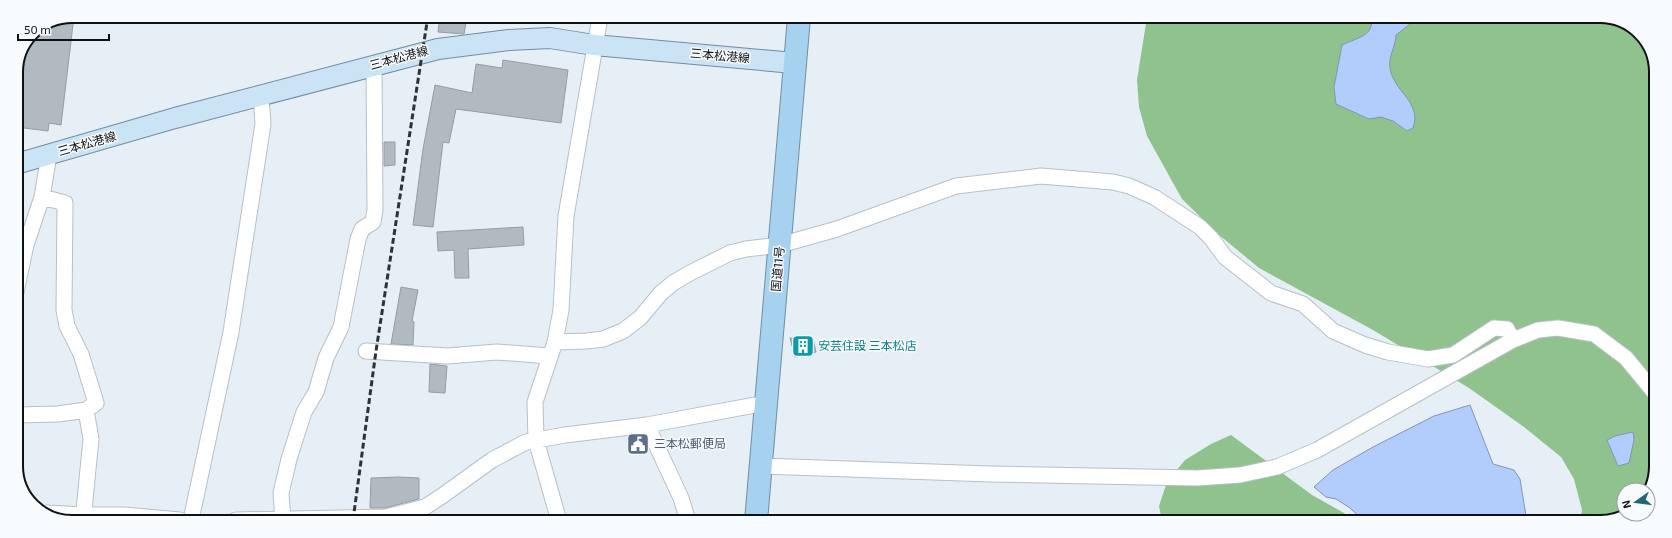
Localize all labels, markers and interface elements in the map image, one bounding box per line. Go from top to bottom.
scale bar [18,16,109,42]
text: 50 m [24,22,51,36]
street label: 三本松港線 [368,43,430,72]
street label: 三本松港線 [690,45,751,65]
street label: 三本松港線 [56,128,117,158]
street label: 国道11号 [768,246,786,292]
building icon: 安芸住設 三本松店 [790,333,816,359]
place label: 安芸住設 三本松店 [818,338,917,352]
public building icon: 三本松郵便局 [625,431,651,457]
place label: 三本松郵便局 [654,436,726,450]
north arrow [1616,482,1656,522]
text: N [1619,499,1633,510]

